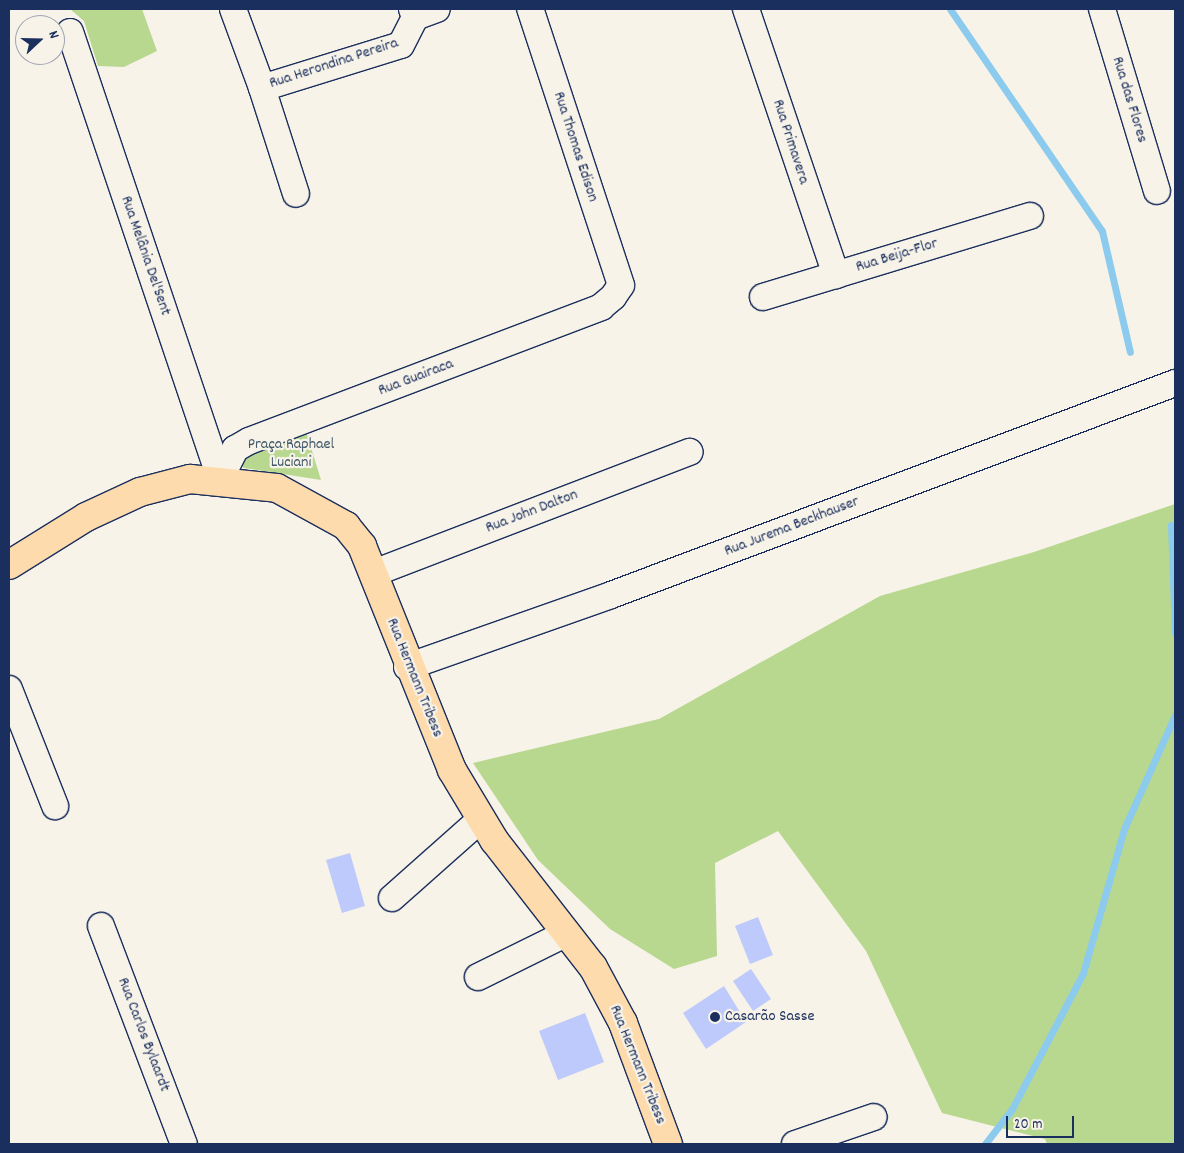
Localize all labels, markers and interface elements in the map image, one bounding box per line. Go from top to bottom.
north arrow [15,15,65,65]
text: N [42,28,64,42]
street label: Rua Herondina Pereira [267,34,401,94]
street label: Rua das Flores [1107,55,1151,145]
street label: Rua Thomas Edison [548,90,602,204]
street label: Rua Primavera [767,97,813,187]
street label: Rua Melânia Del'Sent [116,194,174,318]
street label: Rua Beija-Flor [854,234,940,278]
street label: Rua Guairaca [376,355,456,401]
park label: Praça Raphael Luciani [248,435,334,473]
street label: Rua John Dalton [483,486,581,538]
street label: Rua Jurema Beckhauser [722,492,862,562]
street label: Rua Hermann Tribess [381,616,447,740]
street label: Rua Carlos Bylaardt [112,975,174,1095]
street label: Rua Hermann Tribess [604,1003,670,1127]
place label: Casarão Sasse [725,1007,814,1027]
marker: Casarão Sasse [709,1011,721,1023]
scale bar [1009,1106,1076,1138]
text: 20 m [1014,1114,1042,1136]

